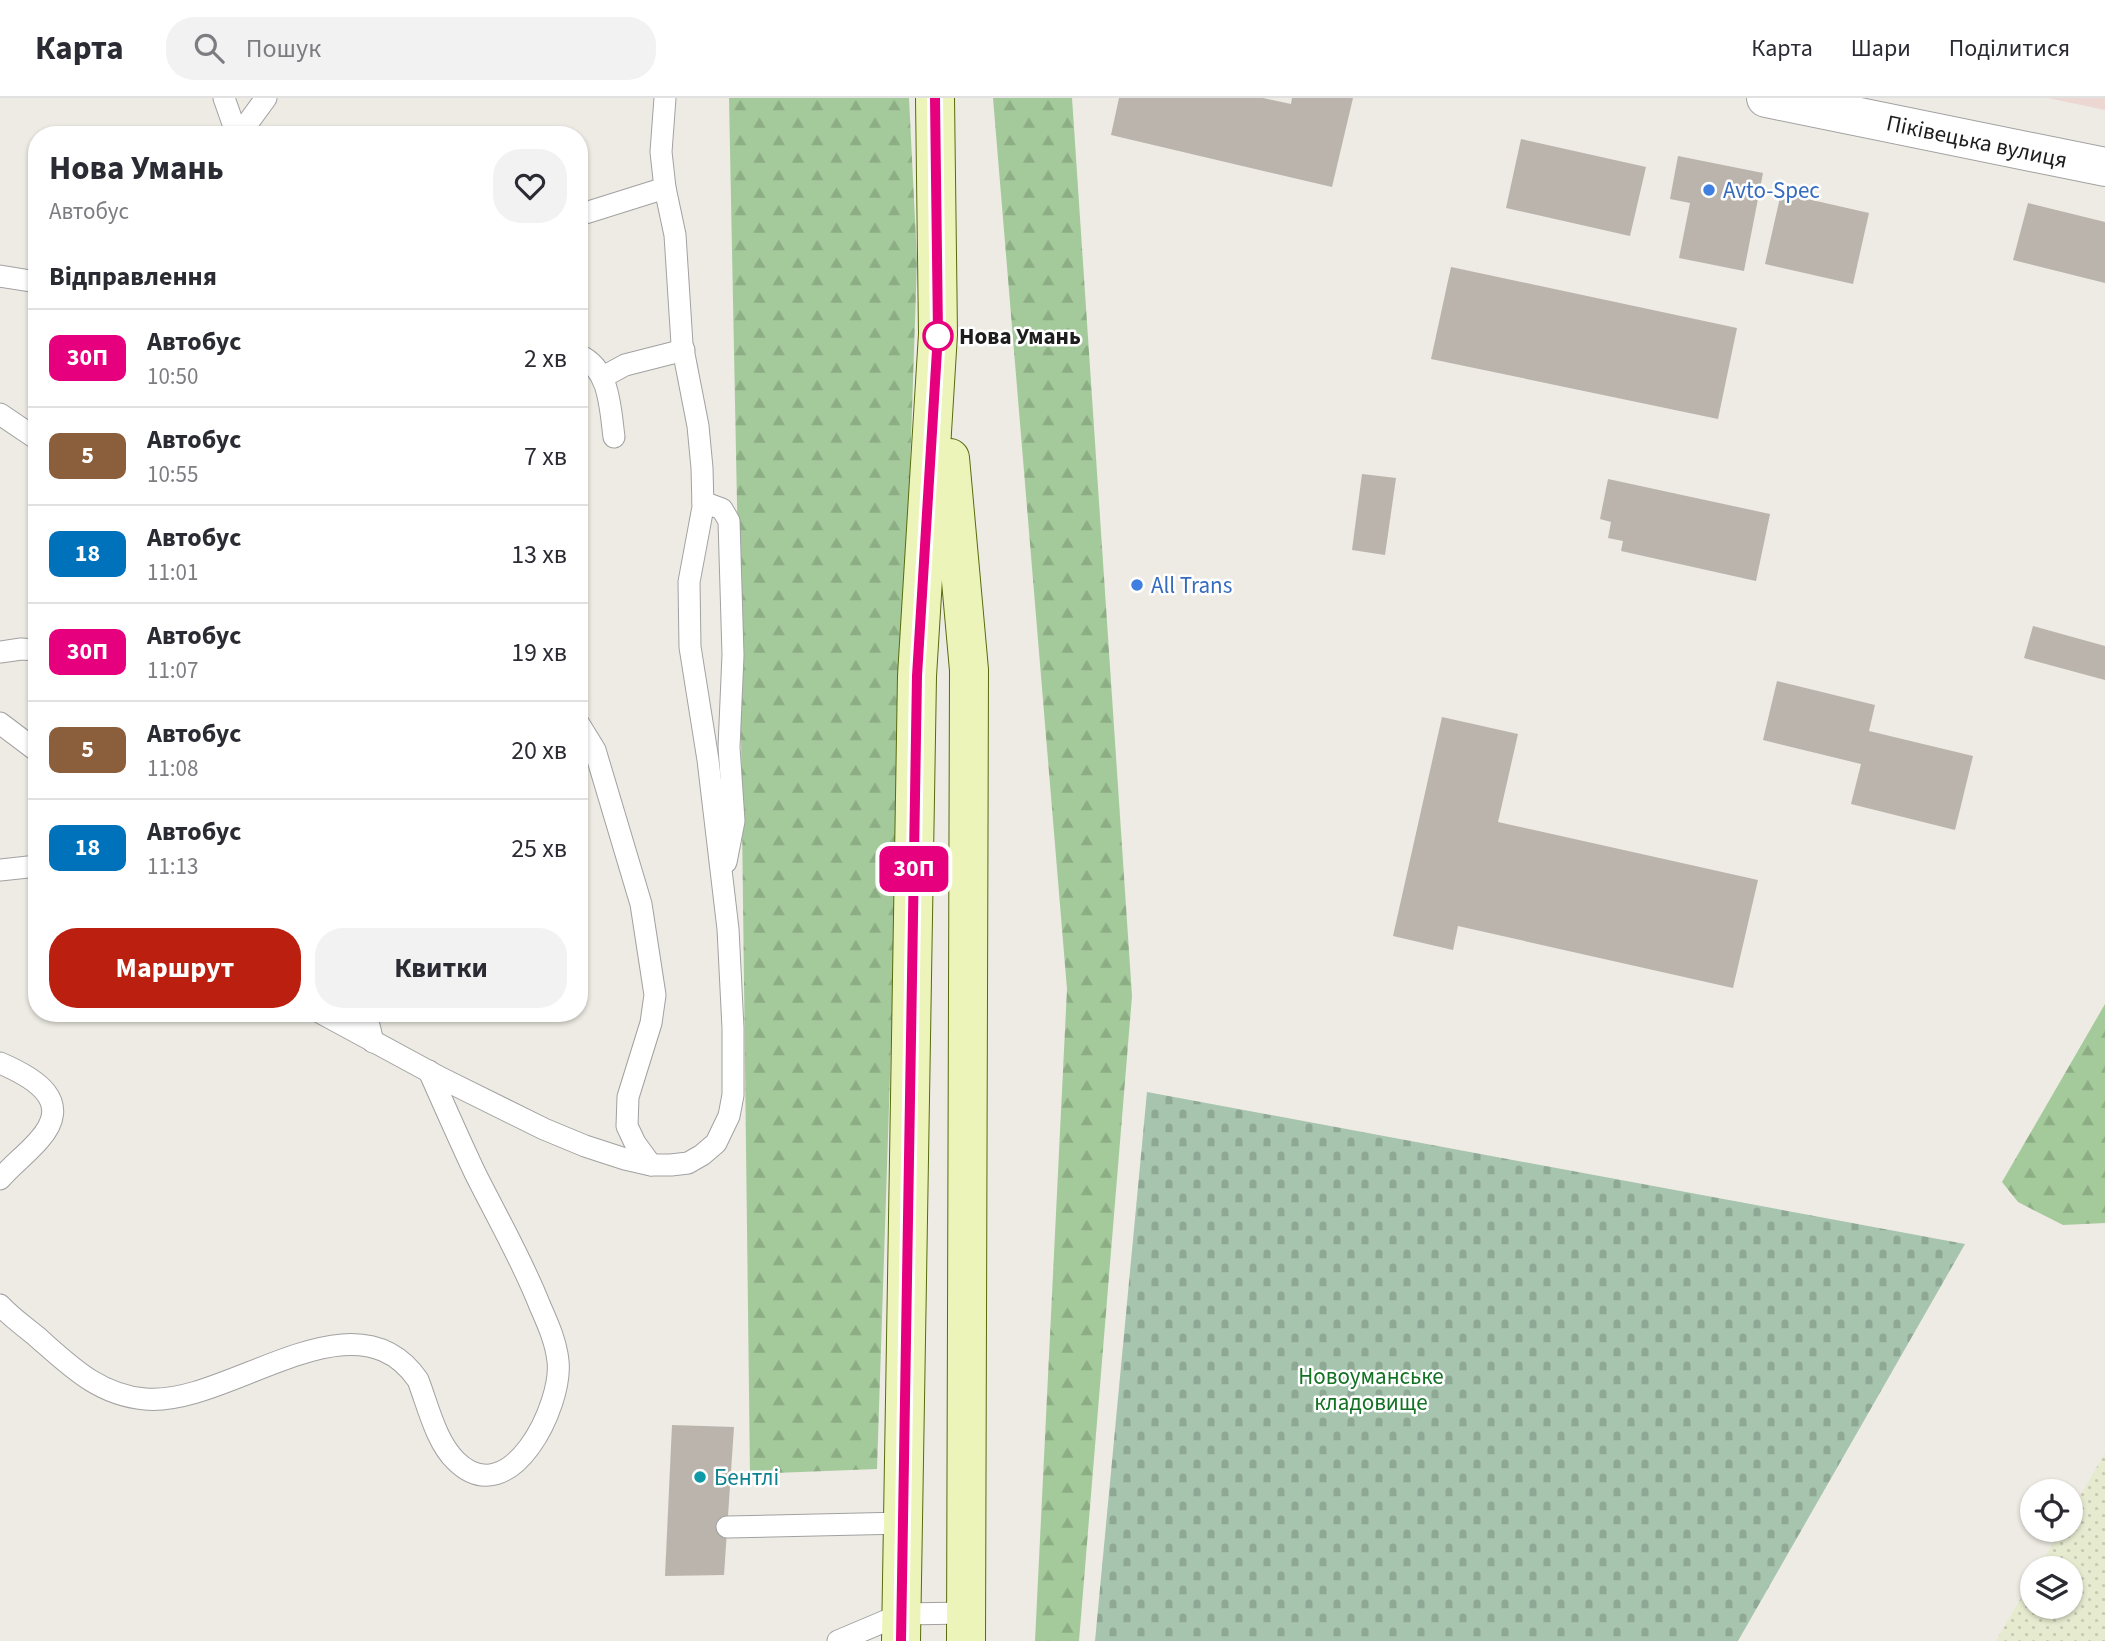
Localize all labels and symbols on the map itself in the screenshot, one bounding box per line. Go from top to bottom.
street label: Піківецька вулиця [1883,106,2070,177]
place label: Avto-Spec [1723,174,1820,207]
marker: Avto-Spec [1701,182,1717,198]
place label: Нова Умань [959,320,1081,353]
marker: Нова Умань [923,321,953,351]
place label: All Trans [1151,569,1232,602]
marker: All Trans [1129,577,1145,593]
line badge: 30П [874,846,954,892]
park label: Новоуманське кладовище [1298,1360,1444,1419]
place label: Бентлі [714,1461,779,1494]
marker: Бентлі [692,1469,708,1485]

